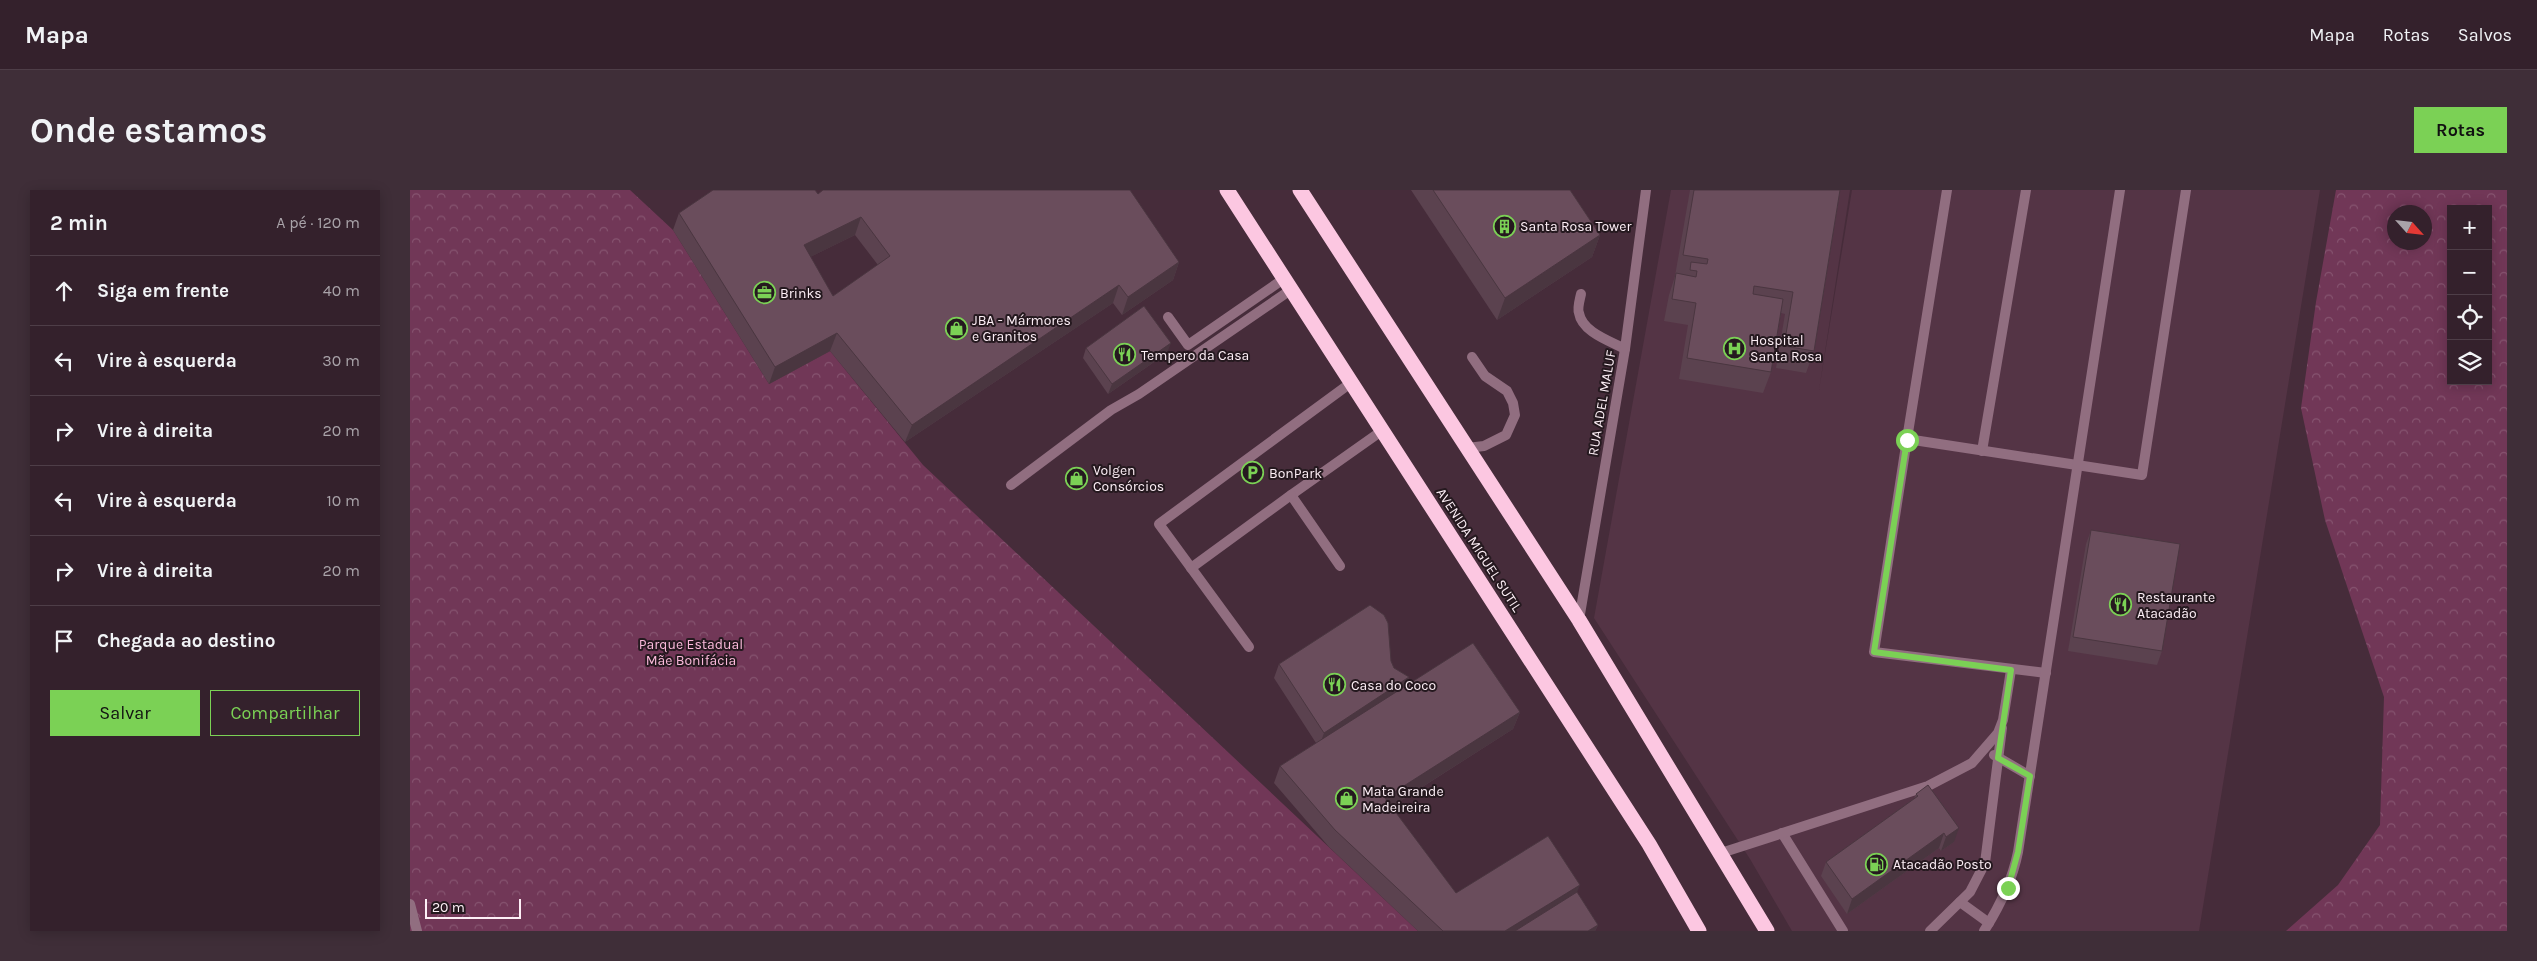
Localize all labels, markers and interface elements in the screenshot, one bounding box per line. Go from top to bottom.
text: Mapa [25,21,89,49]
text: Mapa [2309,24,2355,46]
text: Rotas [2383,24,2430,46]
text: Salvos [2458,24,2512,46]
button: Rotas [2414,107,2507,153]
text: Onde estamos [30,110,267,151]
north arrow [2387,205,2432,250]
map controls [2447,205,2492,385]
button: + [2447,205,2492,250]
text: 2 min [50,211,108,235]
text: A pé · 120 m [276,213,360,232]
building icon: Santa Rosa Tower [1492,214,1516,238]
place label: Santa Rosa Tower [1520,218,1632,235]
button: − [2447,250,2492,295]
icon: ahead [50,277,78,305]
text: Siga em frente [97,280,229,302]
text: 40 m [323,281,360,300]
office icon: Brinks [752,281,776,305]
place label: Brinks [780,285,822,302]
button: locate [2447,295,2492,340]
place label: JBA - Mármores e Granitos [972,312,1071,345]
shop icon: JBA - Mármores e Granitos [944,316,968,340]
place label: Hospital Santa Rosa [1750,332,1822,365]
hospital icon: Hospital Santa Rosa [1722,336,1746,360]
button: layers [2447,340,2492,385]
restaurant icon: Tempero da Casa [1113,343,1137,367]
icon: left [50,347,78,375]
place label: Tempero da Casa [1141,347,1249,364]
street label: RUA ADEL MALUF [1584,349,1620,457]
text: Vire à esquerda [97,350,237,372]
text: 30 m [322,351,360,370]
icon: right [50,417,78,445]
text: Vire à direita [97,420,213,442]
text: 20 m [322,421,360,440]
route start [1896,429,1919,452]
parking icon: BonPark [1241,461,1265,485]
place label: Volgen Consórcios [1093,462,1164,495]
place label: BonPark [1269,465,1322,482]
shop icon: Volgen Consórcios [1065,466,1089,490]
street label: AVENIDA MIGUEL SUTIL [1433,485,1526,615]
icon: left [50,487,78,515]
text: Vire à esquerda [97,490,237,512]
text: 10 m [326,491,360,510]
icon: right [50,557,78,585]
text: Vire à direita [97,560,213,582]
text: 20 m [322,561,360,580]
place label: Restaurante Atacadão [2137,589,2215,622]
restaurant icon: Restaurante Atacadão [2109,593,2133,617]
icon: arrive [50,627,78,655]
text: Chegada ao destino [97,630,275,652]
park label: Parque Estadual Mãe Bonifácia [639,636,743,669]
restaurant icon: Casa do Coco [1323,673,1347,697]
place label: Casa do Coco [1351,677,1436,694]
button: Salvar [50,690,200,736]
button: Compartilhar [210,690,360,736]
place label: Mata Grande Madeireira [1362,783,1444,816]
shop icon: Mata Grande Madeireira [1334,787,1358,811]
fuel station icon: Atacadão Posto [1865,852,1889,876]
place label: Atacadão Posto [1893,856,1992,873]
route end [1997,877,2020,900]
scale bar [425,896,521,919]
text: 20 m [432,899,465,916]

